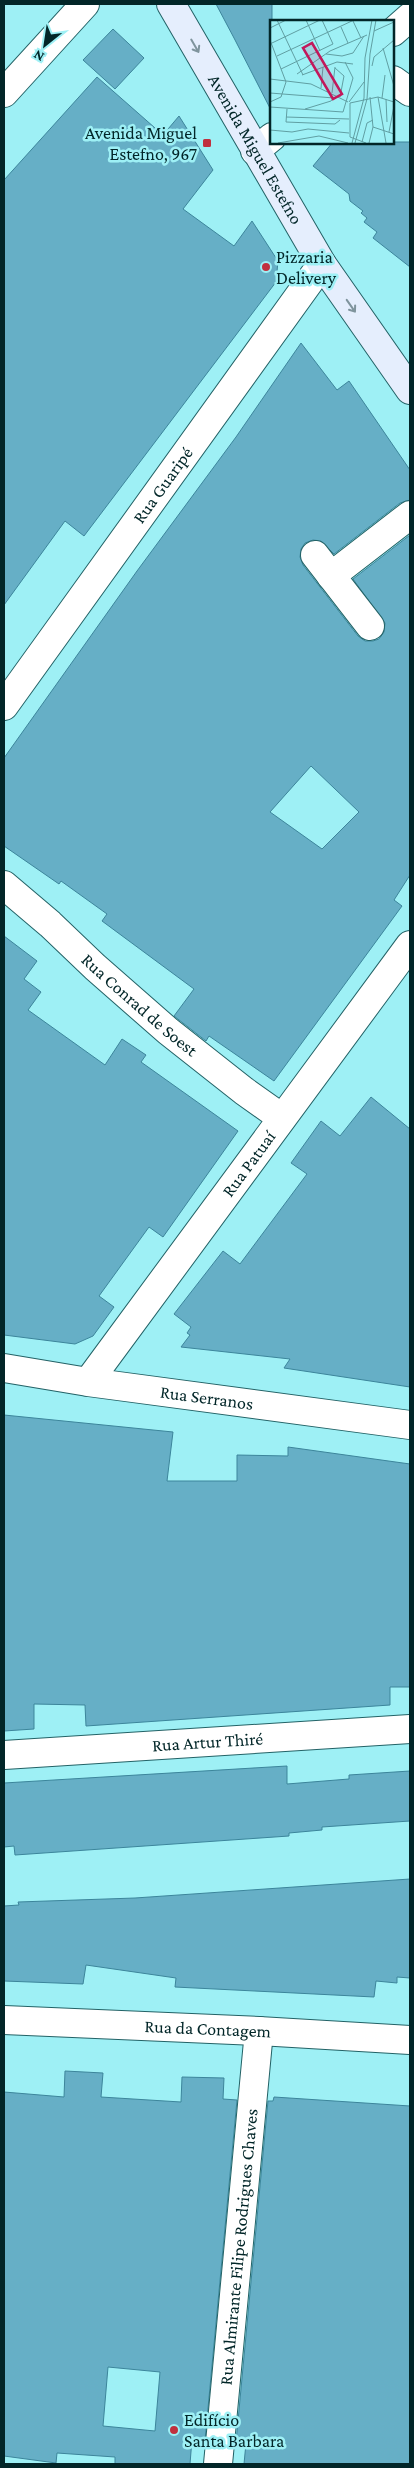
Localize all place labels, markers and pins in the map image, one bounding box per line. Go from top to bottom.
place label: Avenida Miguel Estefno, 967 [85,123,197,164]
marker: Avenida Miguel Estefno, 967 [201,137,213,149]
place label: Pizzaria Delivery [276,247,337,288]
marker: Pizzaria Delivery [260,261,272,273]
place label: Edifício Santa Barbara [184,2410,284,2451]
marker: Edifício Santa Barbara [168,2424,180,2436]

